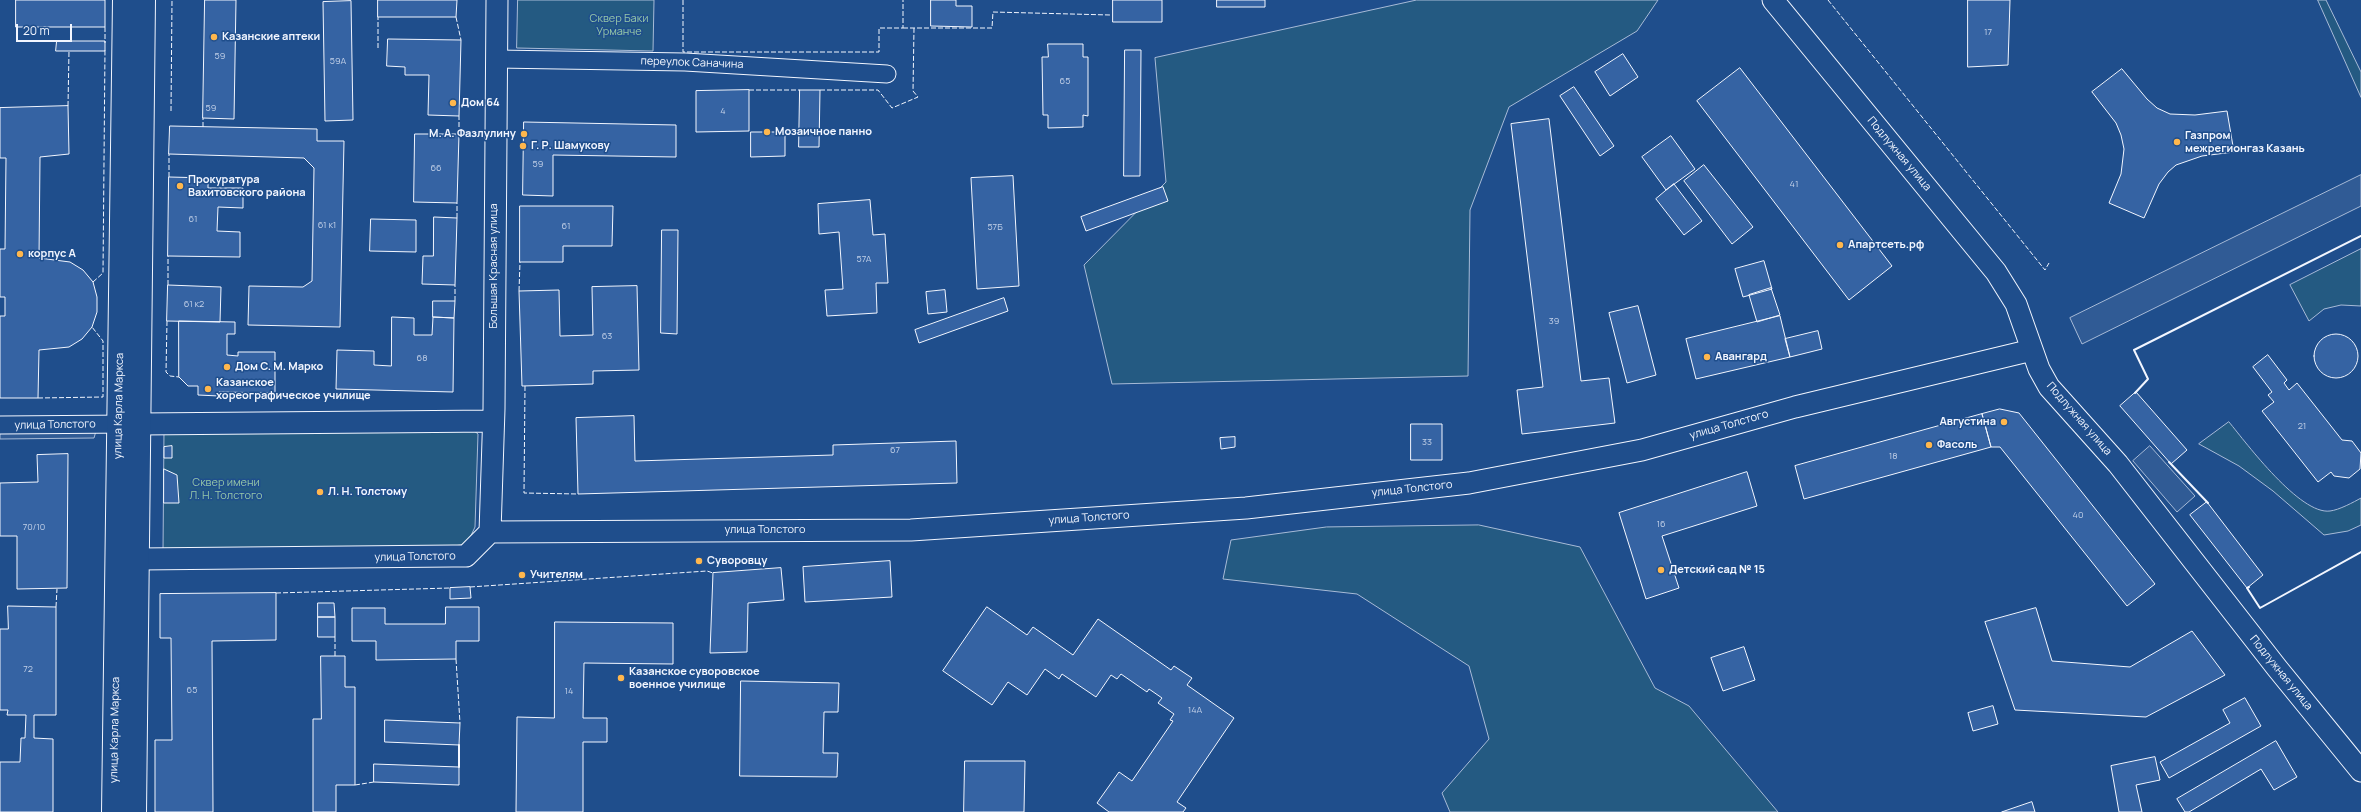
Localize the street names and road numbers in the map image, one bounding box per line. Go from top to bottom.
street label: переулок Саначина [640,55,744,71]
street label: Подлужная улица [1864,114,1934,194]
street label: Большая Красная улица [487,203,501,329]
street label: улица Карла Маркса [111,353,127,459]
street label: Подлужная улица [2044,380,2114,458]
street label: улица Толстого [1688,407,1770,443]
street label: улица Толстого [14,418,96,432]
street label: улица Толстого [1371,478,1453,500]
street label: улица Толстого [1048,509,1130,527]
street label: улица Толстого [724,523,806,537]
street label: улица Толстого [374,550,456,564]
street label: Подлужная улица [2247,633,2315,713]
street label: улица Карла Маркса [107,677,123,783]

